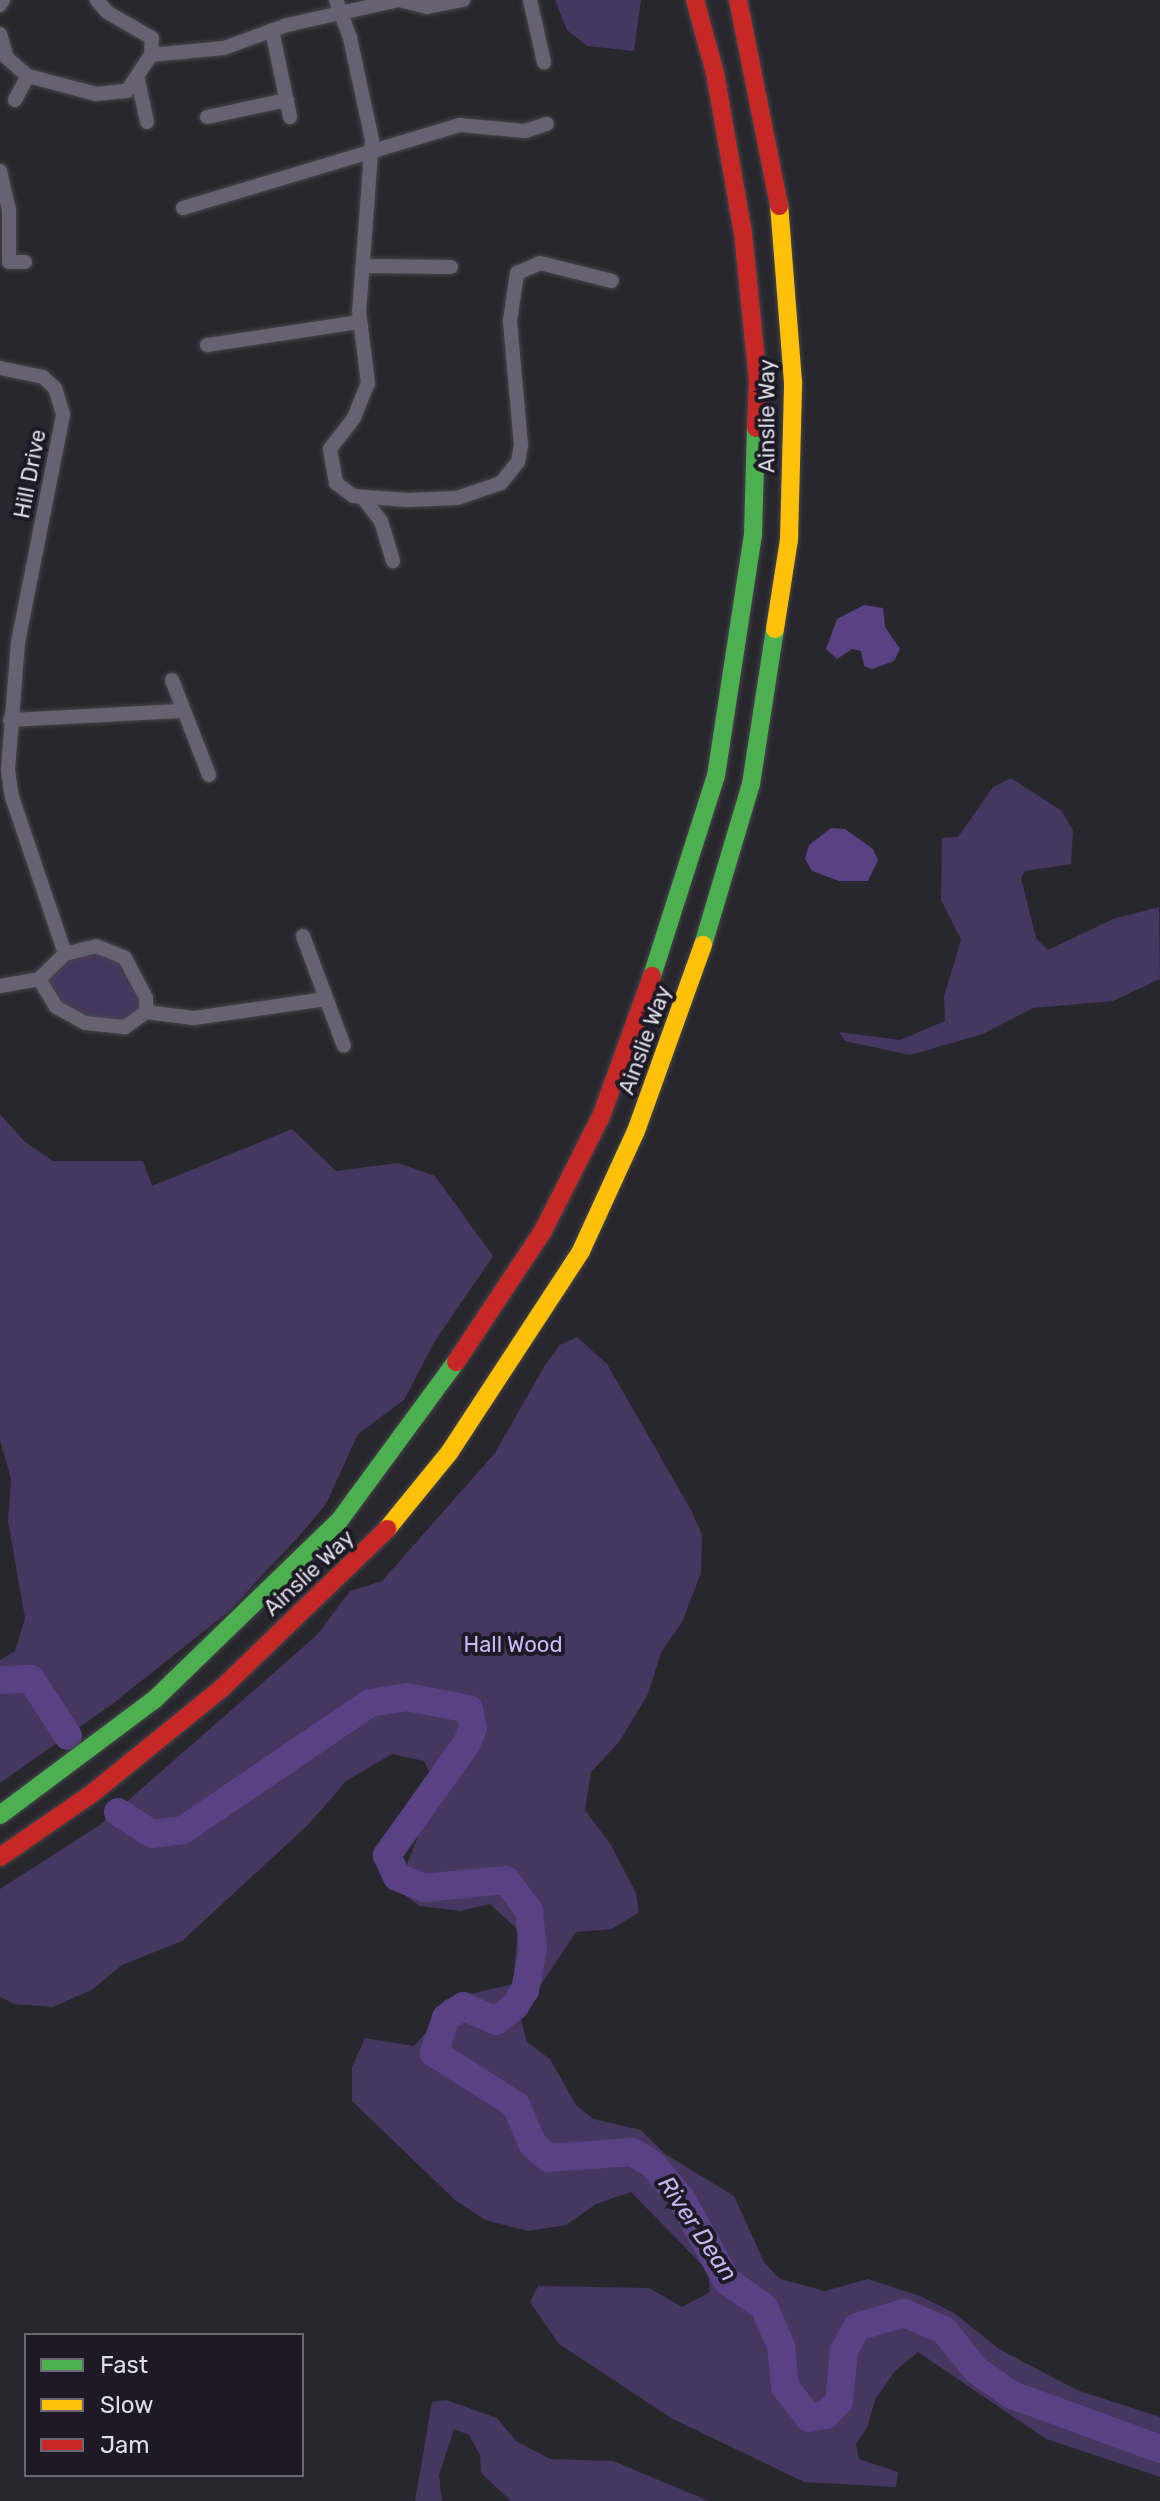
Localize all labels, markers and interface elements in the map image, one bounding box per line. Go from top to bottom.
street label: Ainslie Way [754,359,780,473]
street label: Hill Drive [8,427,52,521]
street label: Ainslie Way [613,982,677,1098]
street label: Ainslie Way [258,1524,360,1622]
park label: Hall Wood [463,1632,563,1658]
water label: River Dean [651,2171,743,2287]
legend [24,2333,304,2477]
text: Fast [100,2351,148,2379]
text: Slow [100,2391,153,2419]
text: Jam [100,2431,150,2459]

